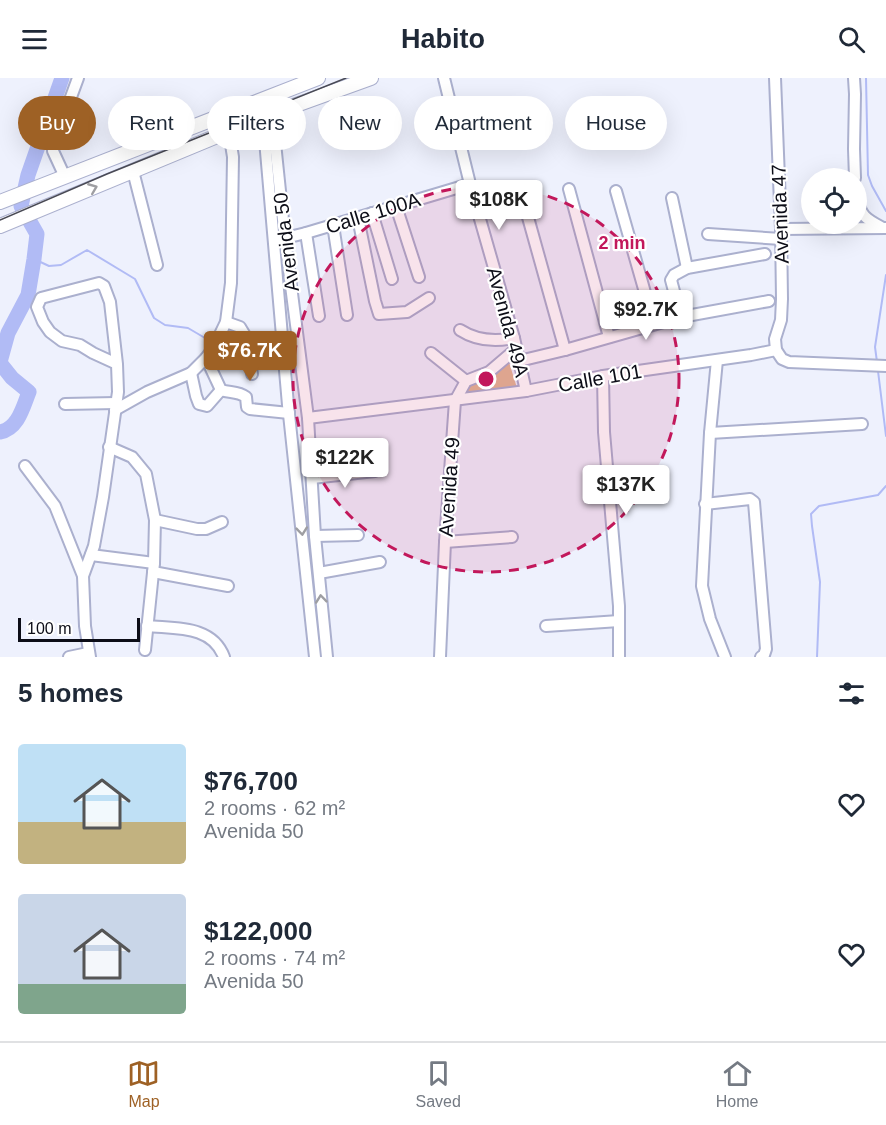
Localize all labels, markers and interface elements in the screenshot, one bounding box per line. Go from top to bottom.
icon: menu [18,23,51,56]
icon: search [835,23,868,56]
text: Habito [401,24,485,54]
chip: Buy [18,96,96,150]
chip: Rent [108,96,195,150]
chip: Filters [207,96,306,150]
chip: New [318,96,402,150]
chip: Apartment [414,96,553,150]
chip: House [565,96,667,150]
street label: Avenida 47 [767,164,793,264]
map controls [801,168,867,234]
button: locate [801,168,867,234]
pin: $108K [457,180,541,231]
one-way arrow [87,183,98,195]
street label: Calle 100A [323,188,424,238]
text: $108K [470,188,528,210]
street label: Avenida 50 [269,191,303,293]
text: 2 min [598,233,646,253]
street label: Avenida 49A [483,265,533,380]
pin: $92.7K [597,290,695,341]
text: $92.7K [614,298,678,320]
pin: $76.7K [201,331,299,382]
text: $76.7K [218,339,282,361]
street label: Calle 101 [556,360,644,396]
centre of rings [476,369,496,389]
street label: Avenida 49 [435,436,463,538]
pin: $122K [303,438,387,489]
text: $122K [316,446,374,468]
pin: $137K [584,465,668,516]
text: $137K [597,473,655,495]
one-way arrow [295,526,308,535]
one-way arrow [315,594,328,603]
scale bar [18,615,140,642]
text: 100 m [27,620,71,637]
icon: filters [835,677,868,710]
text: 5 homes [18,678,124,708]
text: $76,700 [204,766,298,796]
icon: home [66,768,138,840]
icon: heart [835,788,868,821]
text: 2 rooms · 62 m² [204,797,345,819]
text: Avenida 50 [204,820,304,842]
text: $122,000 [204,916,312,946]
icon: home [66,918,138,990]
icon: heart [835,938,868,971]
text: 2 rooms · 74 m² [204,947,345,969]
text: Avenida 50 [204,970,304,992]
tab: Map [127,1057,160,1111]
tab: Saved [415,1057,461,1111]
tab: Home [716,1057,758,1111]

